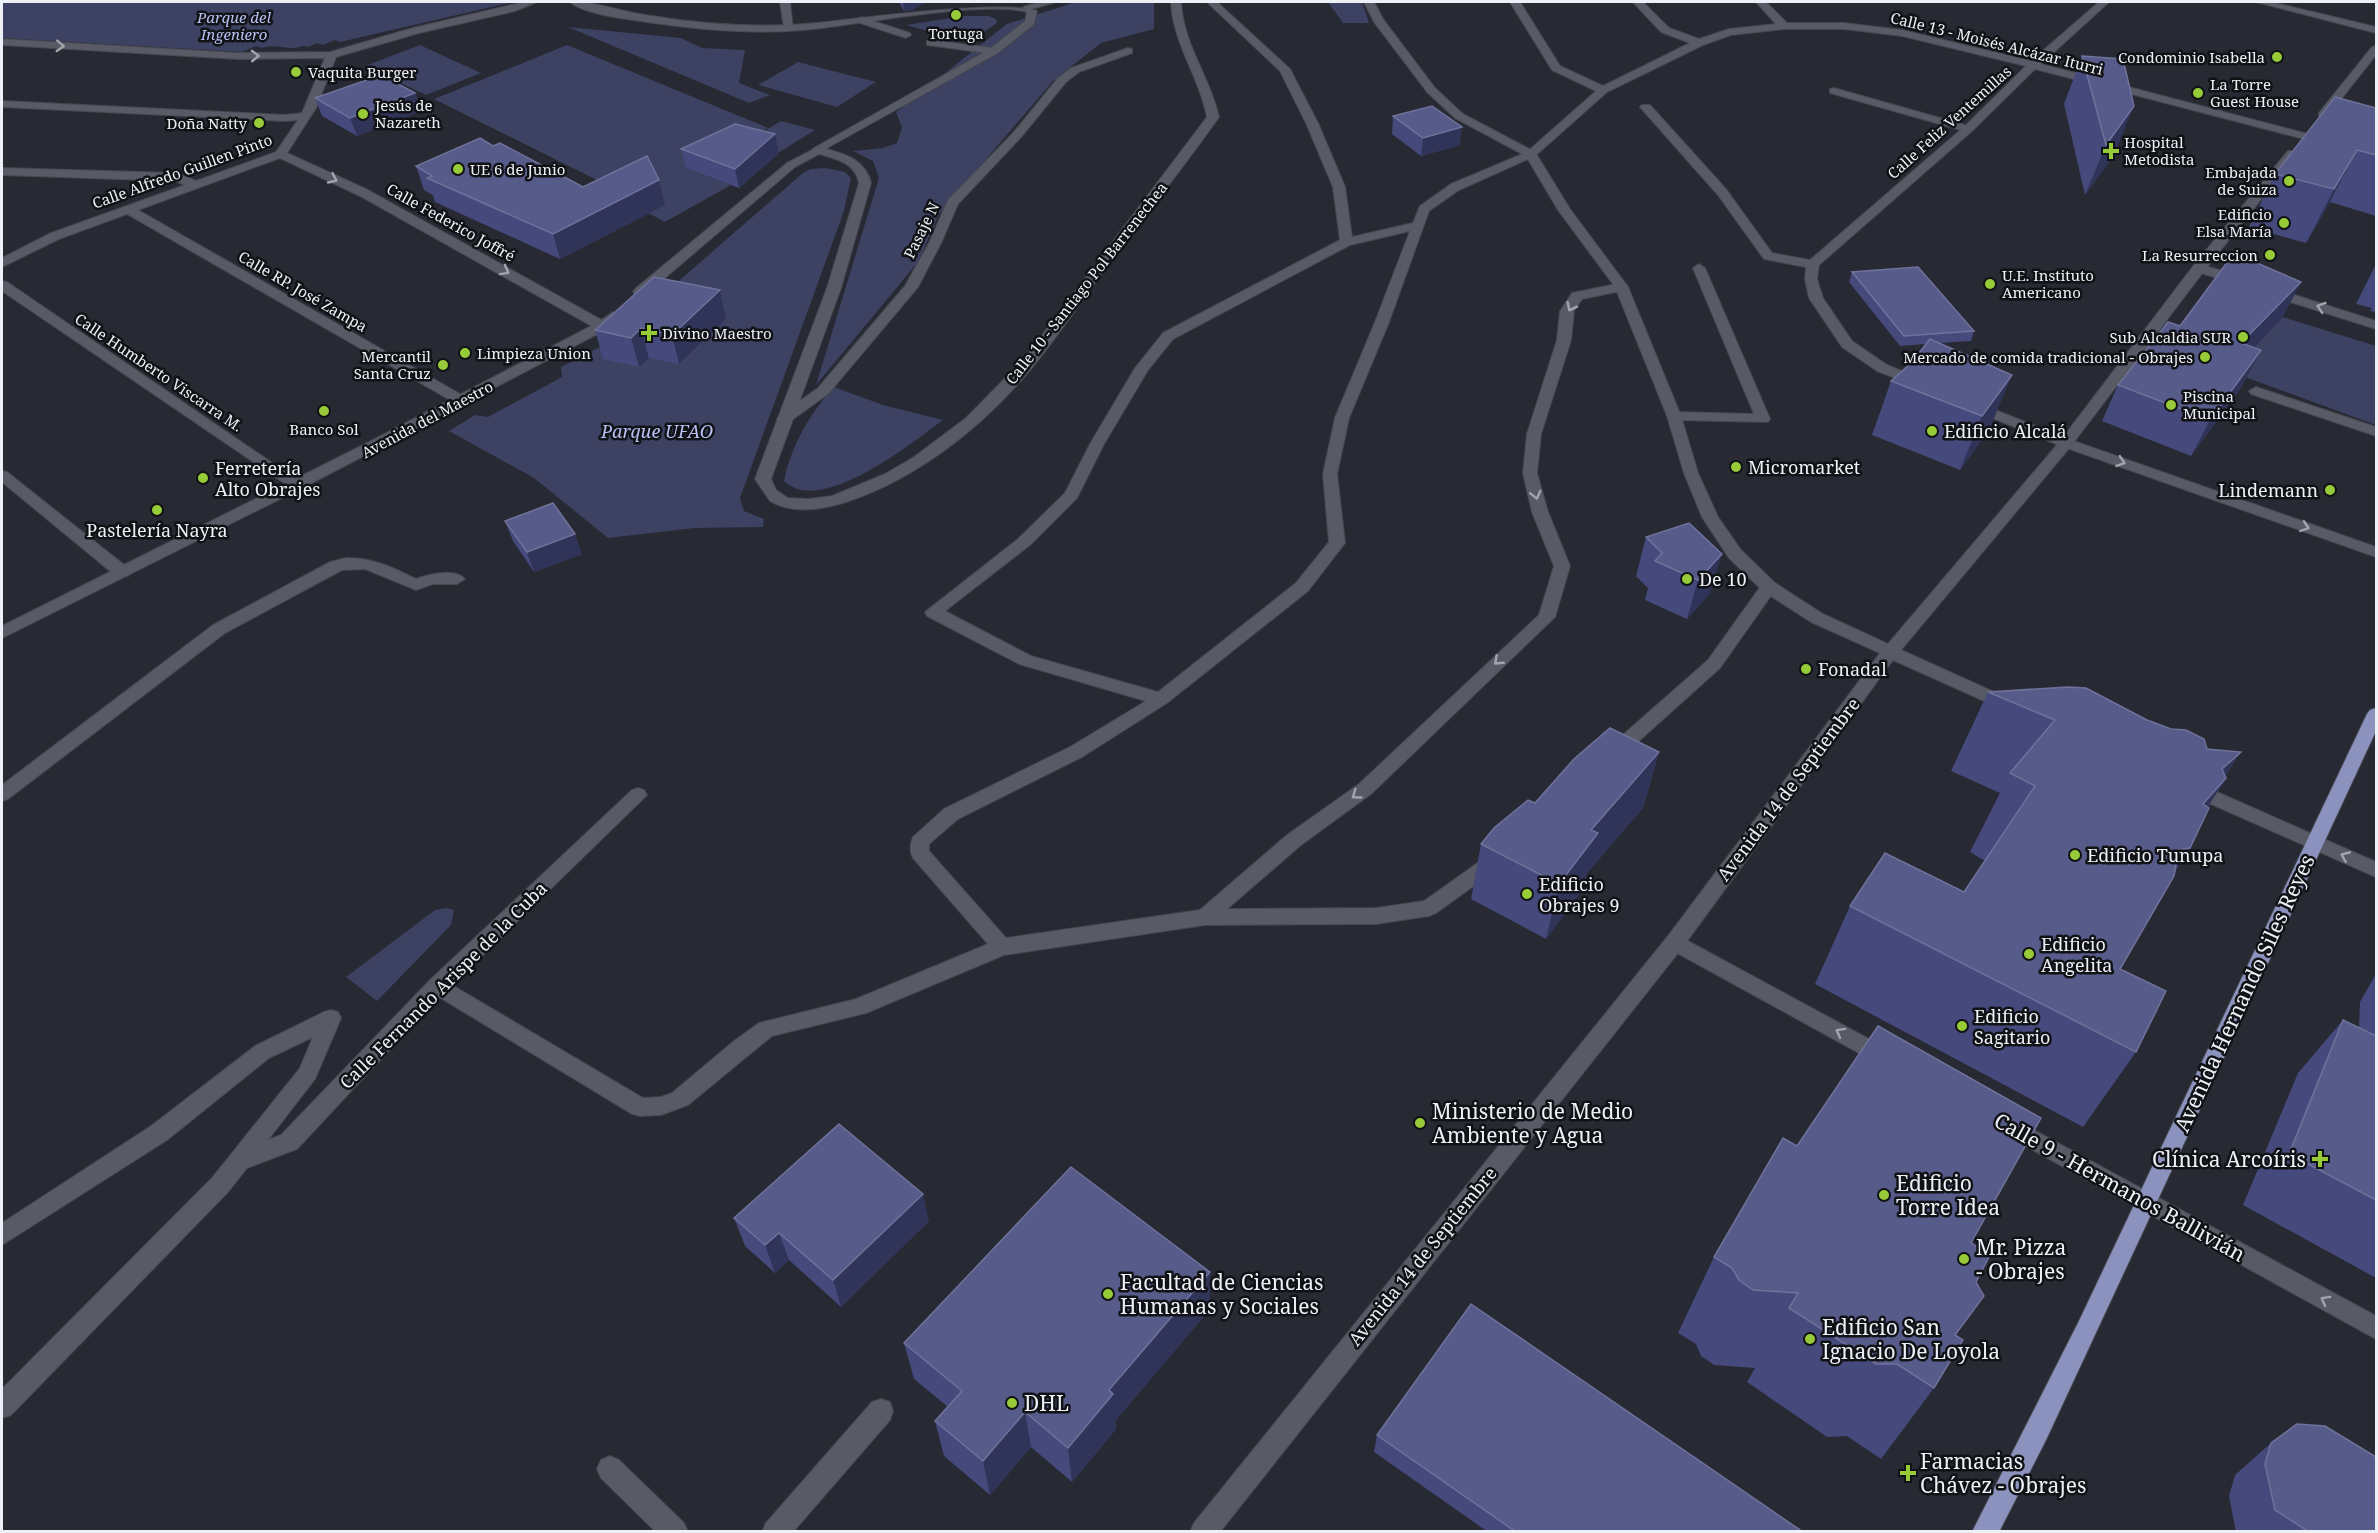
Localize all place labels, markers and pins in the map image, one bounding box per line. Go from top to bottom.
marker: Tortuga [949,8,963,22]
place label: Tortuga [928,23,984,43]
place label: Condominio Isabella [2118,47,2265,67]
marker: Condominio Isabella [2270,50,2284,64]
place label: Vaquita Burger [308,62,416,82]
marker: Vaquita Burger [289,65,303,79]
place label: La Torre Guest House [2210,74,2299,111]
marker: La Torre Guest House [2191,86,2205,100]
place label: Jesús de Nazareth [374,95,441,132]
marker: Jesús de Nazareth [356,107,370,121]
place label: Doña Natty [166,113,248,133]
marker: Doña Natty [252,116,266,130]
place label: Hospital Metodista [2124,132,2195,169]
marker: Hospital Metodista [2102,142,2120,160]
place label: UE 6 de Junio [470,159,565,179]
marker: UE 6 de Junio [451,162,465,176]
place label: Embajada de Suiza [2205,162,2277,199]
marker: Embajada de Suiza [2282,174,2296,188]
place label: Edificio Elsa María [2196,204,2272,241]
marker: Edificio Elsa María [2277,216,2291,230]
place label: La Resurreccion [2142,245,2258,265]
marker: La Resurreccion [2263,248,2277,262]
place label: U.E. Instituto Americano [2002,265,2094,302]
marker: U.E. Instituto Americano [1983,277,1997,291]
place label: Divino Maestro [662,323,772,343]
marker: Divino Maestro [640,324,658,342]
place label: Sub Alcaldia SUR [2109,327,2231,347]
marker: Sub Alcaldia SUR [2236,330,2250,344]
place label: Limpieza Union [477,343,591,363]
place label: Mercantil Santa Cruz [354,346,431,383]
marker: Limpieza Union [458,346,472,360]
place label: Mercado de comida tradicional - Obrajes [1903,347,2193,367]
marker: Mercado de comida tradicional - Obrajes [2198,350,2212,364]
marker: Mercantil Santa Cruz [436,358,450,372]
place label: Piscina Municipal [2183,386,2256,423]
marker: Piscina Municipal [2164,398,2178,412]
marker: Banco Sol [317,404,331,418]
place label: Banco Sol [289,419,359,439]
place label: Edificio Alcalá [1944,419,2067,443]
marker: Edificio Alcalá [1925,424,1939,438]
place label: Micromarket [1748,455,1860,479]
place label: Ferretería Alto Obrajes [215,456,320,501]
marker: Micromarket [1729,460,1743,474]
marker: Ferretería Alto Obrajes [196,471,210,485]
place label: Lindemann [2218,478,2318,502]
marker: Lindemann [2323,483,2337,497]
marker: Pastelería Nayra [150,503,164,517]
place label: Pastelería Nayra [86,518,228,542]
place label: De 10 [1699,567,1747,591]
marker: De 10 [1680,572,1694,586]
place label: Fonadal [1818,657,1887,681]
marker: Fonadal [1799,662,1813,676]
place label: Edificio Tunupa [2087,843,2223,867]
marker: Edificio Tunupa [2068,848,2082,862]
place label: Edificio Obrajes 9 [1539,872,1620,917]
marker: Edificio Obrajes 9 [1520,887,1534,901]
place label: Edificio Angelita [2041,932,2112,977]
marker: Edificio Angelita [2022,947,2036,961]
place label: Edificio Sagitario [1974,1004,2050,1049]
marker: Edificio Sagitario [1955,1019,1969,1033]
place label: Ministerio de Medio Ambiente y Agua [1432,1097,1633,1149]
marker: Ministerio de Medio Ambiente y Agua [1413,1116,1427,1130]
place label: Clínica Arcoíris [2152,1145,2306,1173]
marker: Clínica Arcoíris [2311,1150,2329,1168]
place label: Edificio Torre Idea [1896,1169,2000,1221]
marker: Edificio Torre Idea [1877,1188,1891,1202]
place label: Mr. Pizza - Obrajes [1976,1233,2066,1285]
marker: Mr. Pizza - Obrajes [1957,1252,1971,1266]
place label: Facultad de Ciencias Humanas y Sociales [1120,1268,1323,1320]
marker: Facultad de Ciencias Humanas y Sociales [1101,1287,1115,1301]
place label: Edificio San Ignacio De Loyola [1822,1313,2000,1365]
marker: Edificio San Ignacio De Loyola [1803,1332,1817,1346]
place label: DHL [1024,1389,1069,1417]
marker: DHL [1005,1396,1019,1410]
place label: Farmacias Chávez - Obrajes [1920,1447,2086,1499]
marker: Farmacias Chávez - Obrajes [1901,1466,1915,1480]

